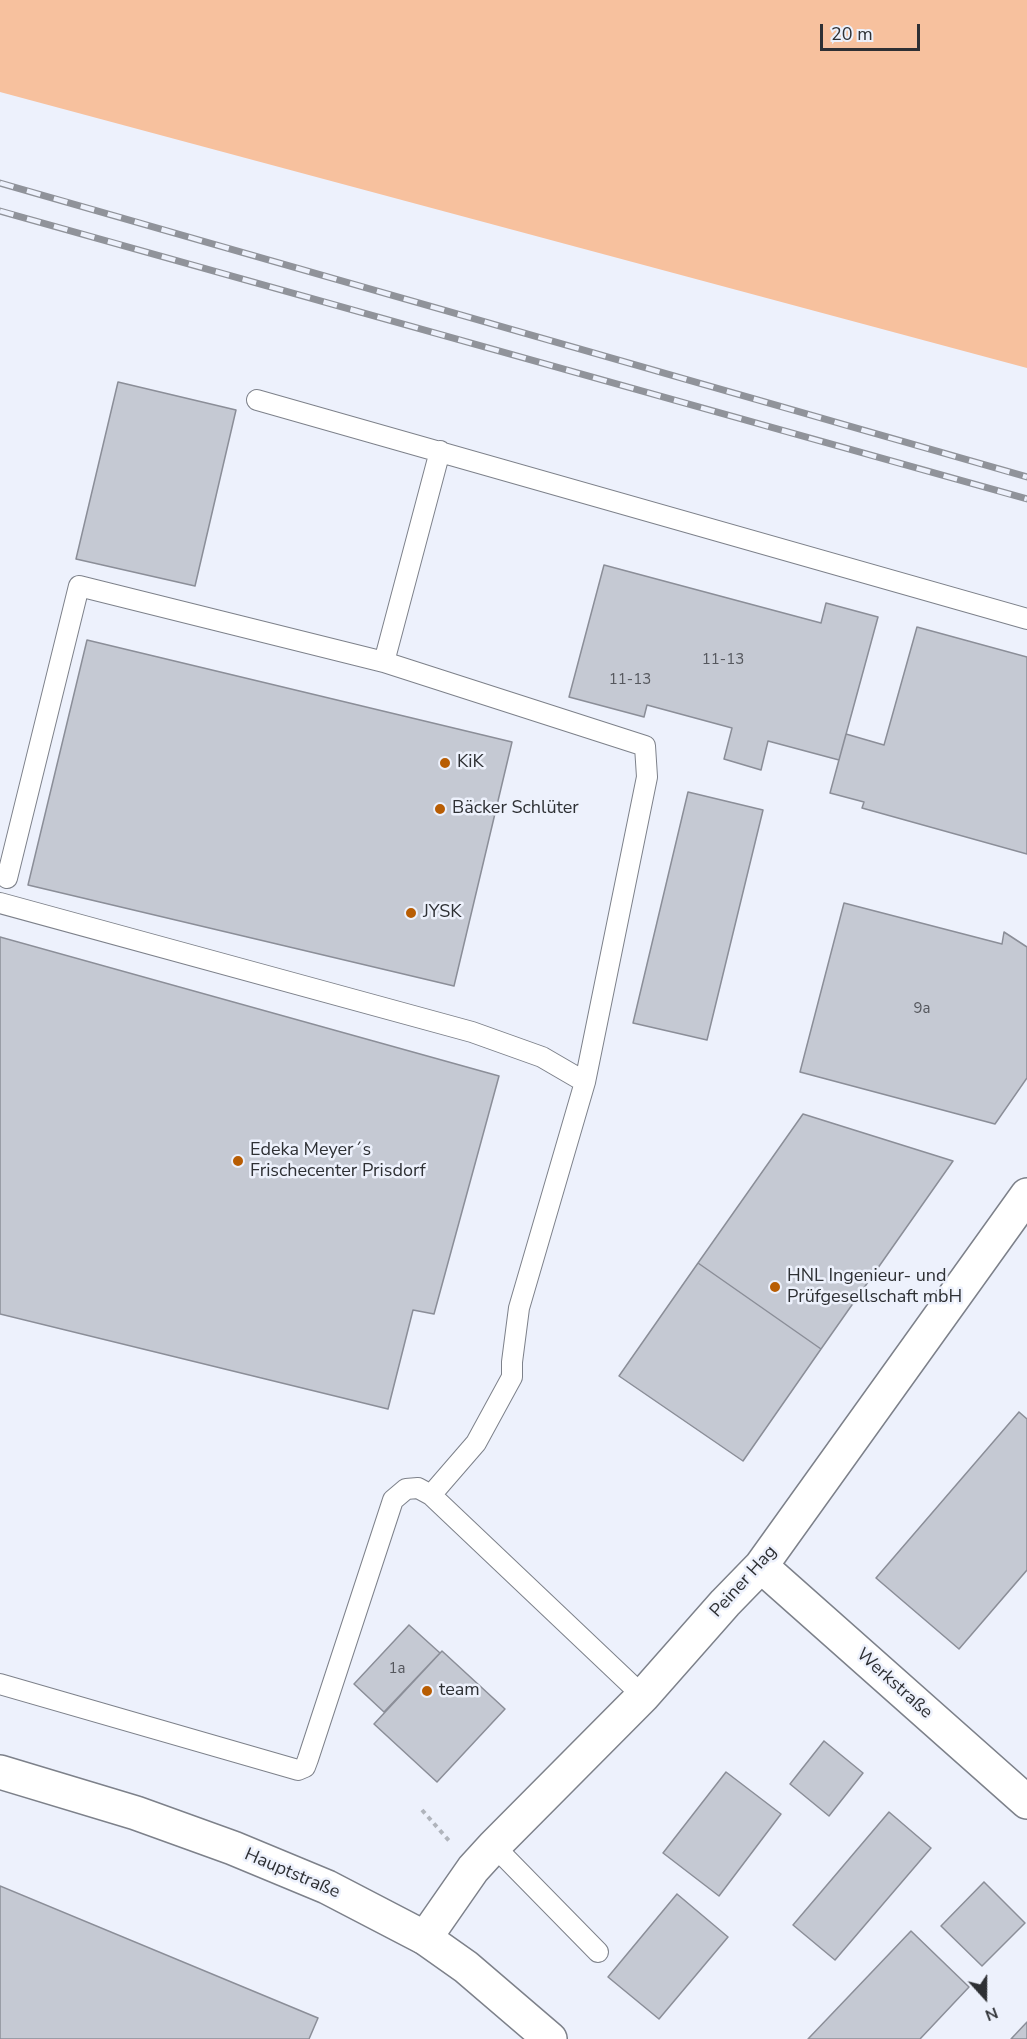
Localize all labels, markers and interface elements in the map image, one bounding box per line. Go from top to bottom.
scale bar [823,12,924,50]
text: 20 m [831,22,873,46]
house number: 11-13 [702,651,744,669]
house number: 11-13 [609,671,651,689]
place label: KiK [457,752,484,774]
marker: KiK [438,756,452,770]
place label: Bäcker Schlüter [452,798,579,820]
marker: Bäcker Schlüter [433,802,447,816]
place label: JYSK [423,902,461,924]
marker: JYSK [404,906,418,920]
house number: 9a [914,1000,930,1018]
place label: Edeka Meyer´s Frischecenter Prisdorf [250,1140,426,1182]
marker: Edeka Meyer´s Frischecenter Prisdorf [231,1154,245,1168]
place label: HNL Ingenieur- und Prüfgesellschaft mbH [787,1266,962,1308]
marker: HNL Ingenieur- und Prüfgesellschaft mbH [768,1280,782,1294]
street label: Peiner Hag [706,1542,782,1622]
street label: Werkstraße [851,1644,937,1724]
house number: 1a [389,1660,405,1678]
place label: team [439,1680,480,1702]
marker: team [420,1684,434,1698]
street label: Hauptstraße [241,1844,343,1904]
north arrow [955,1967,1015,2027]
text: N [982,2001,1001,2026]

